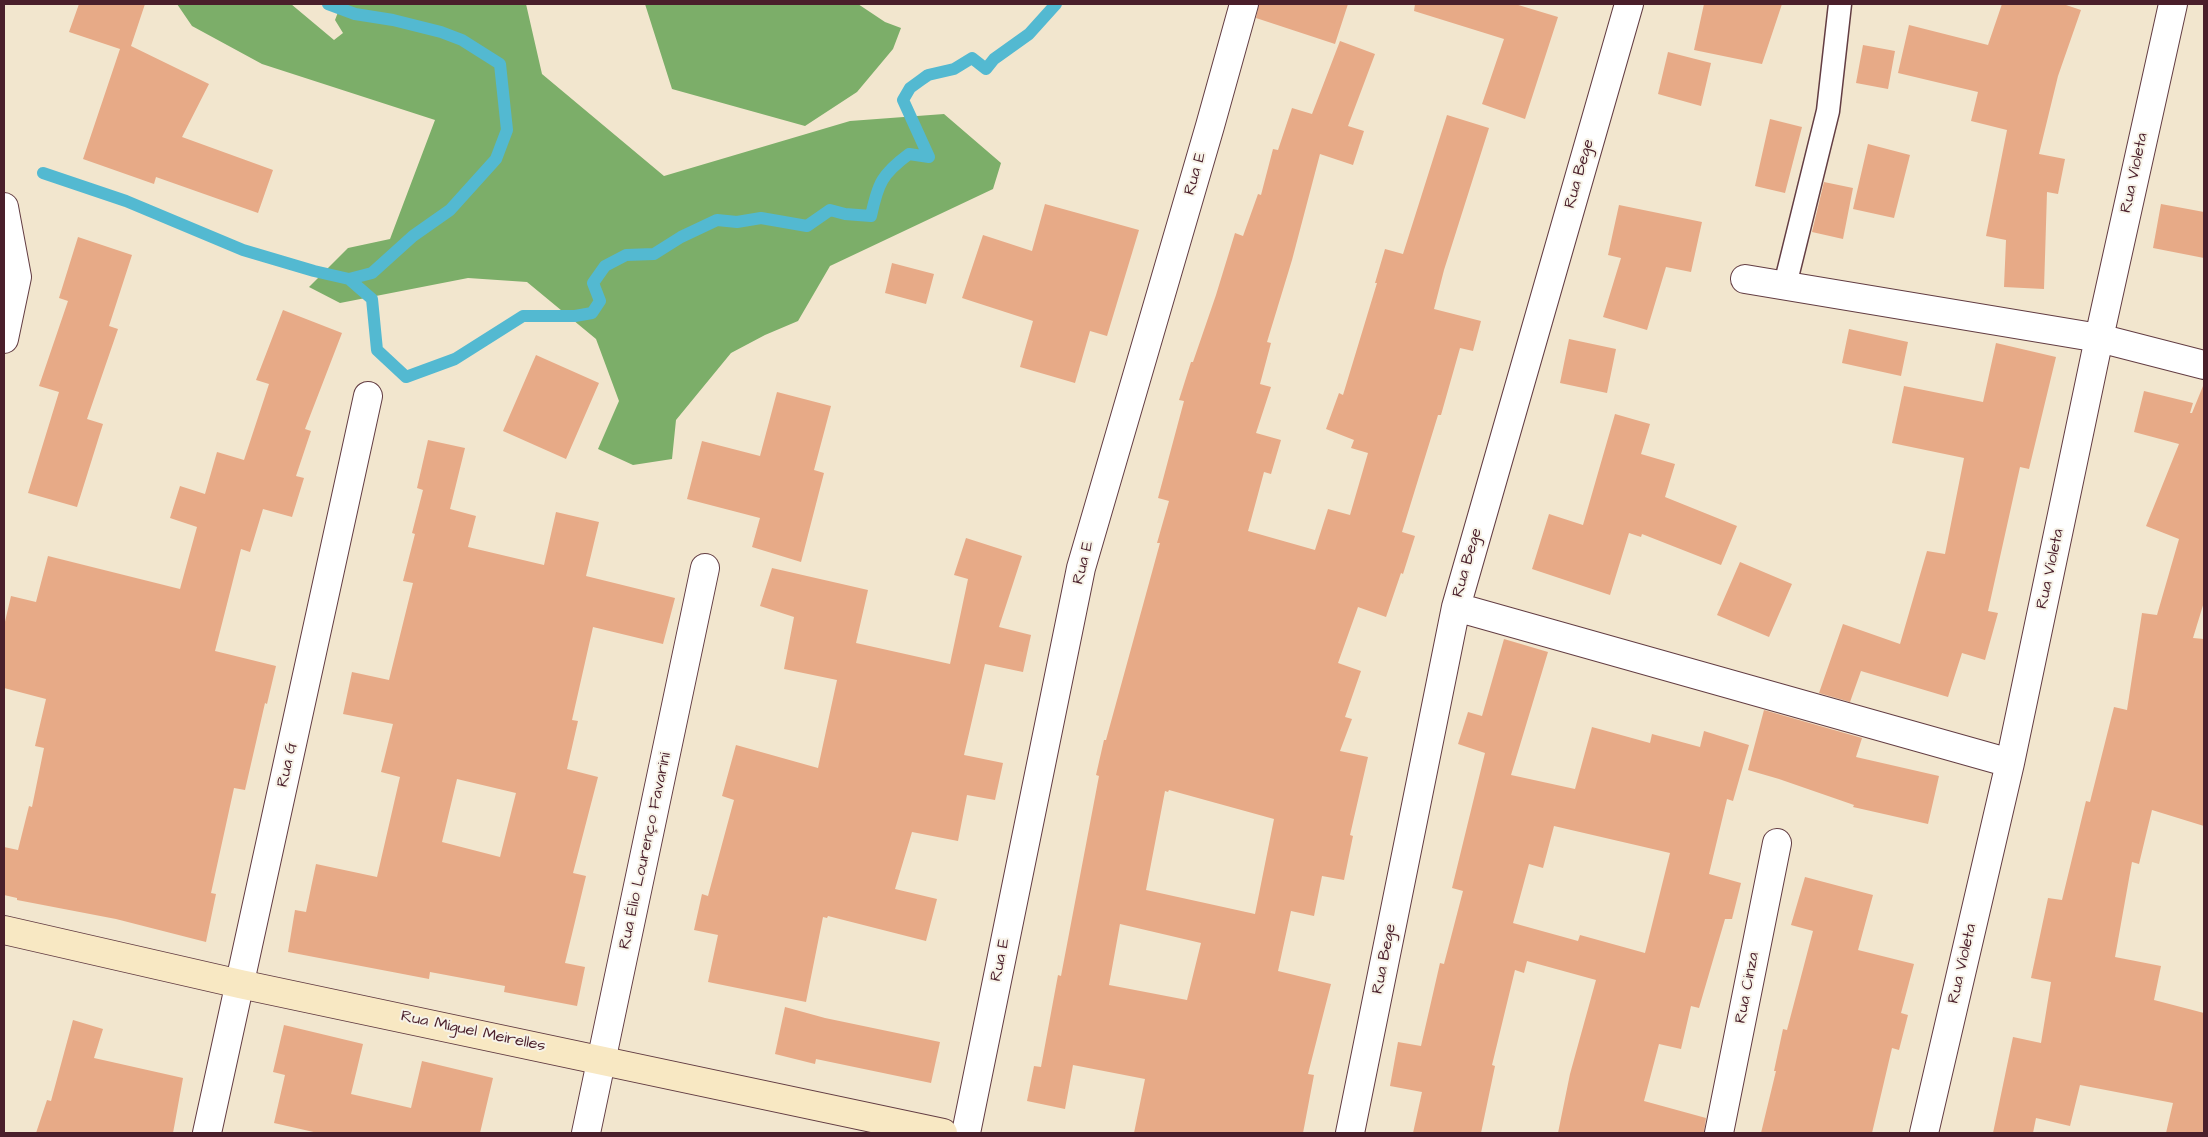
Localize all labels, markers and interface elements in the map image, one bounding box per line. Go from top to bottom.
street label: Rua Violeta [2117,131,2153,215]
street label: Rua Bege [1561,137,1599,211]
street label: Rua E [1181,150,1211,198]
street label: Rua Bege [1449,526,1487,600]
street label: Rua Violeta [2033,527,2069,611]
street label: Rua E [1069,540,1099,586]
street label: Rua G [274,741,302,789]
street label: Rua Élio Lourenço Favarini [616,751,676,951]
street label: Rua Bege [1369,922,1401,996]
street label: Rua Violeta [1945,922,1981,1006]
street label: Rua E [987,937,1015,983]
street label: Rua Cinza [1732,951,1764,1025]
street label: Rua Miguel Meirelles [399,1007,547,1057]

